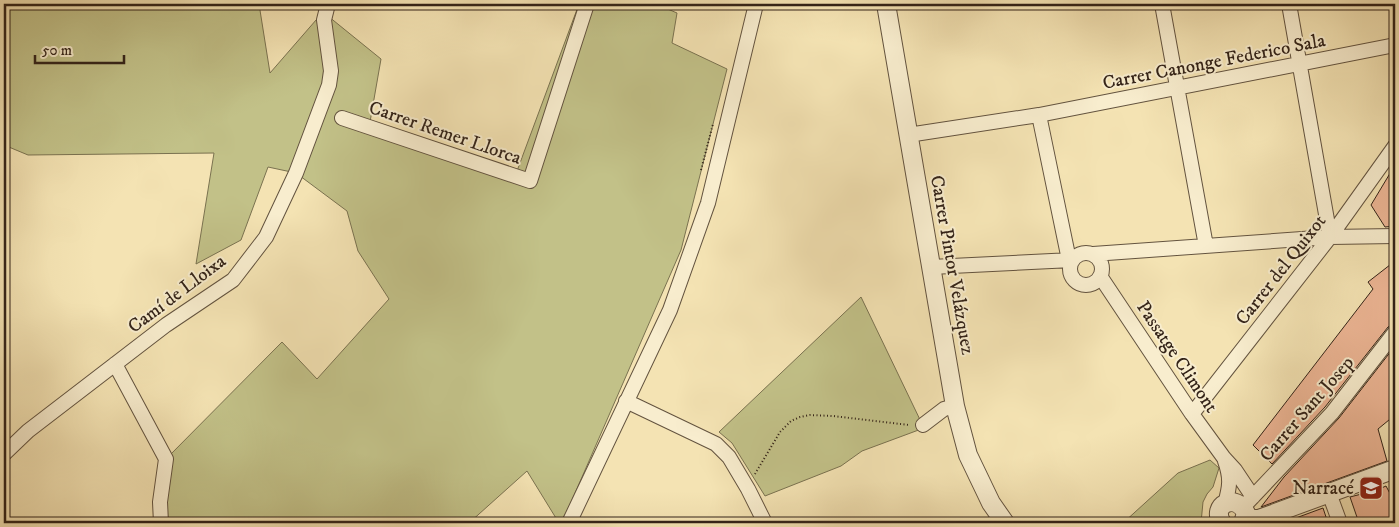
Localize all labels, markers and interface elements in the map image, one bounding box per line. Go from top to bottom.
street label: Carrer Canonge Federico Sala [1101,29,1327,95]
scale bar [35,32,124,64]
text: 50 m [42,41,72,60]
street label: Carrer Remer Llorca [366,96,524,170]
street label: Carrer Pintor Velázquez [924,174,979,357]
street label: Carrer del Quixot [1231,210,1331,330]
street label: Camí de Lloixa [124,250,230,338]
street label: Passatge Climont [1131,297,1223,417]
street label: Carrer Sant Josep [1255,352,1359,466]
school or university icon: Narracé [1358,475,1384,501]
place label: Narracé [1293,477,1354,500]

